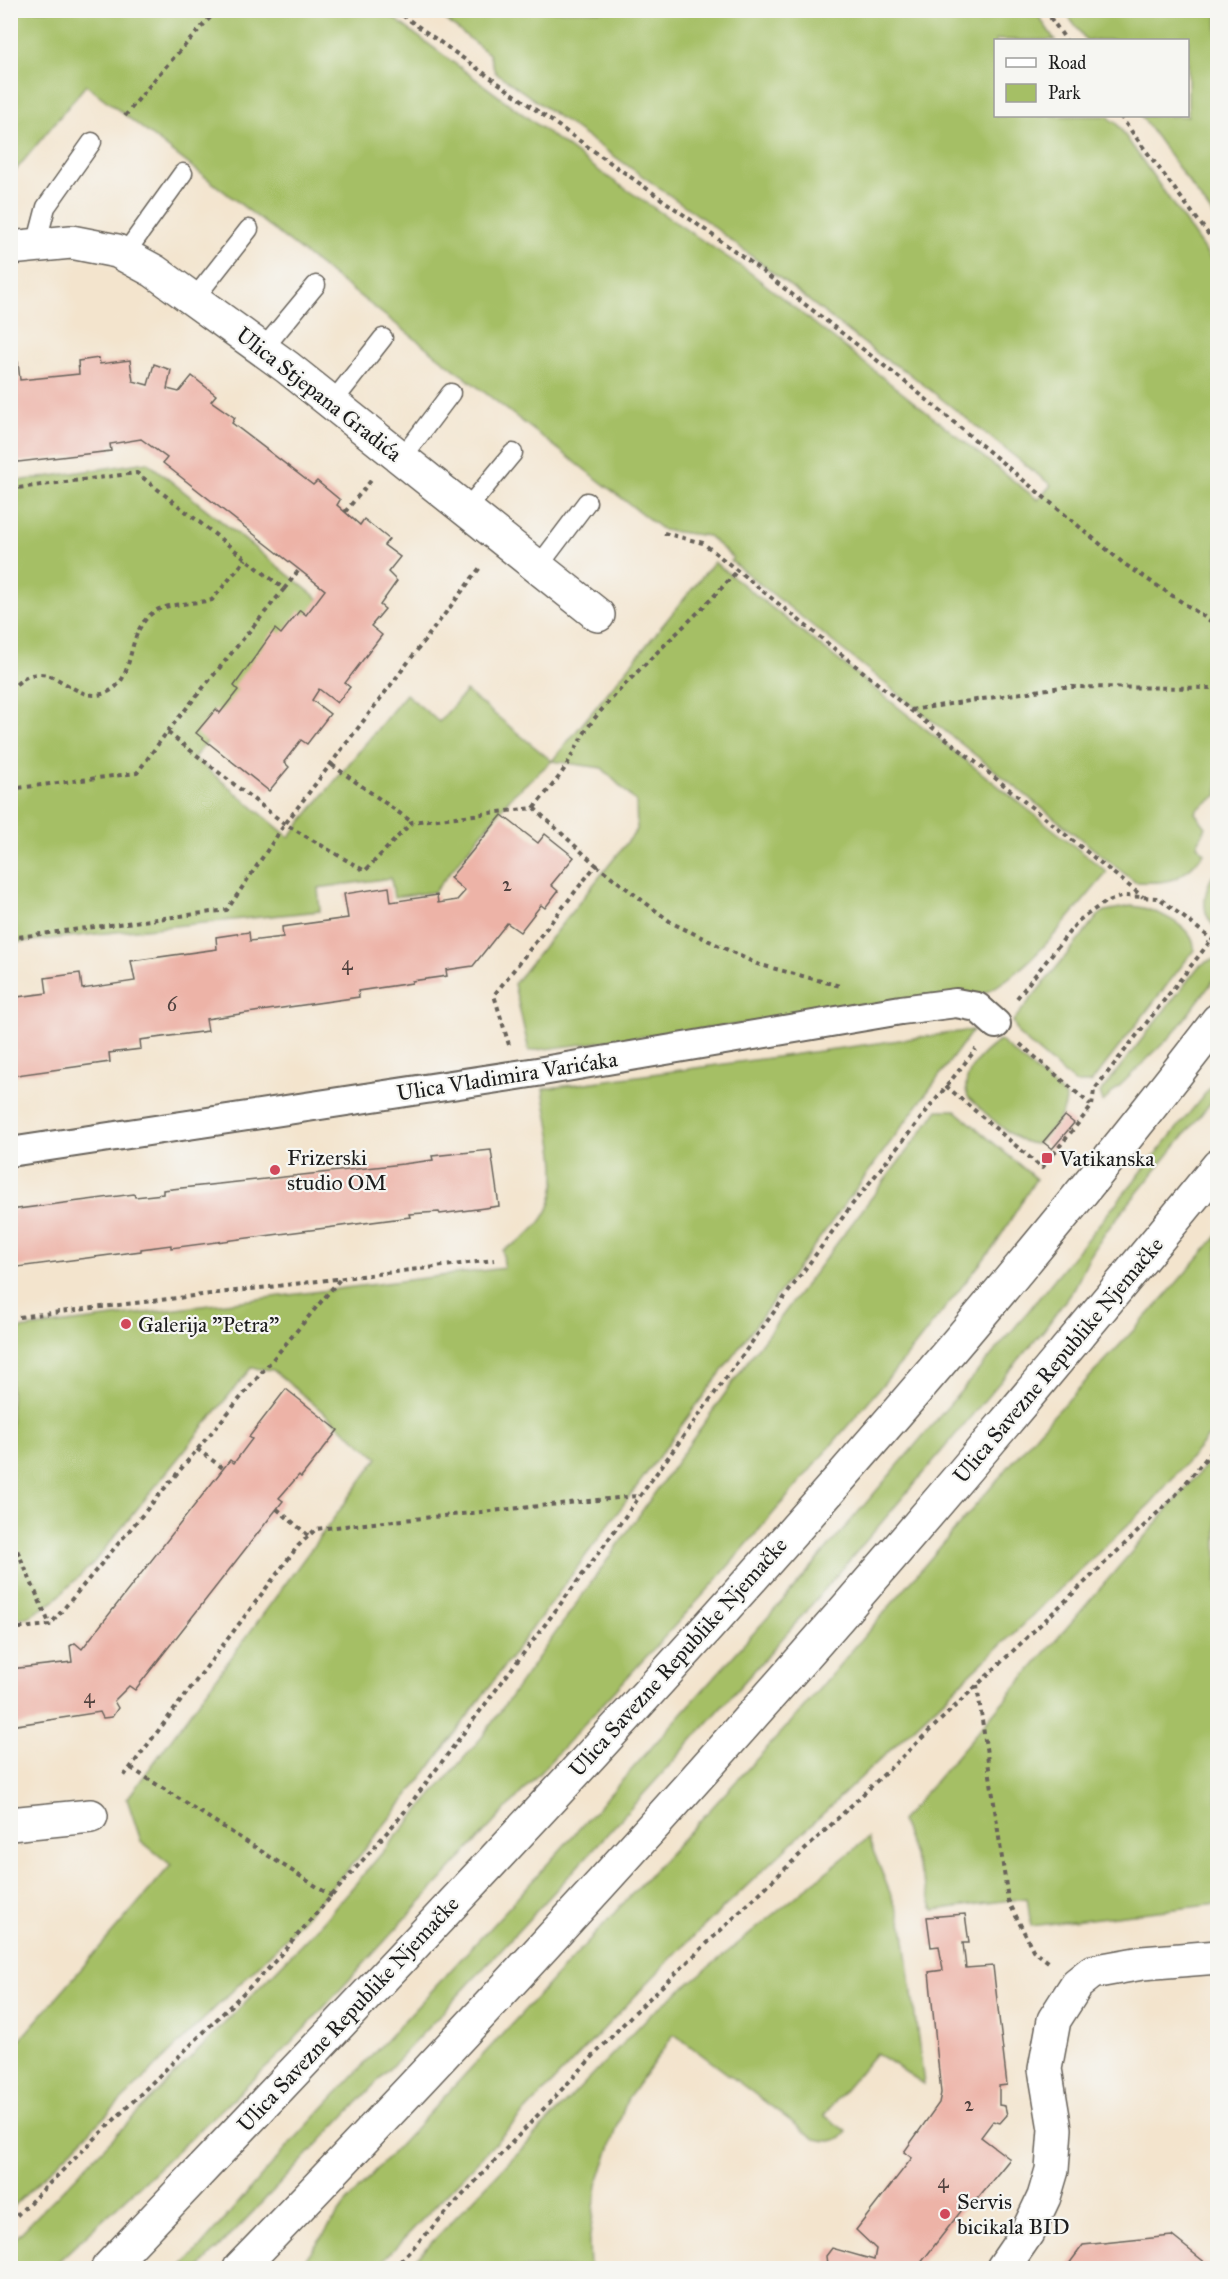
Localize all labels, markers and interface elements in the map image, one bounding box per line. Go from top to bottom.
legend [994,39,1189,117]
text: Road [1048,52,1086,74]
text: Park [1048,82,1081,104]
street label: Ulica Stjepana Gradića [231,321,408,468]
house number: 2 [502,872,512,896]
house number: 4 [341,951,353,975]
house number: 6 [167,992,178,1016]
street label: Ulica Vladimira Varićaka [395,1045,620,1107]
place label: Frizerski studio OM [287,1144,387,1196]
place label: Vatikanska [1058,1145,1155,1172]
marker: Vatikanska [1040,1151,1054,1165]
marker: Frizerski studio OM [268,1163,282,1177]
street label: Ulica Savezne Republike Njemačke [947,1231,1169,1489]
place label: Galerija "Petra" [138,1311,279,1338]
marker: Galerija "Petra" [119,1317,133,1331]
street label: Ulica Savezne Republike Njemačke [563,1532,793,1782]
house number: 4 [83,1684,95,1708]
street label: Ulica Savezne Republike Njemačke [231,1890,465,2138]
house number: 2 [964,2092,974,2116]
house number: 4 [937,2169,949,2193]
place label: Servis bicikala BID [957,2188,1070,2240]
marker: Servis bicikala BID [938,2207,952,2221]

